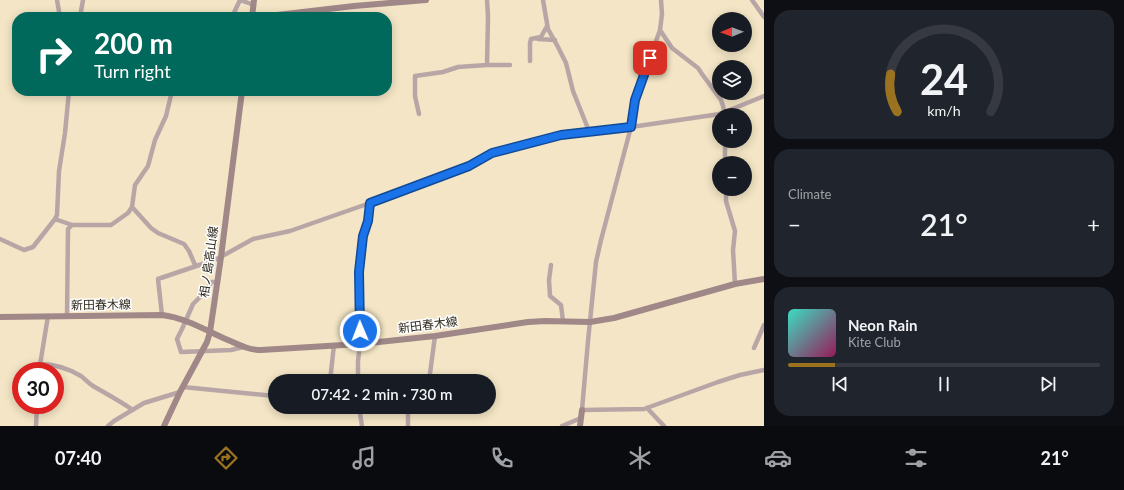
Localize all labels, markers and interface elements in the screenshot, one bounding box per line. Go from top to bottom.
north arrow [712,12,752,52]
map controls [712,12,752,196]
text: 200 m [94,26,173,60]
icon: right [28,28,80,80]
pin [633,41,667,75]
icon: arrive [639,47,661,69]
text: 24 [920,54,968,104]
text: Turn right [94,60,171,82]
button: layers [712,60,752,100]
text: km/h [927,102,961,119]
button: + [712,108,752,148]
button: − [712,156,752,196]
text: Climate [788,186,831,202]
text: 21° [920,206,968,242]
text: − [788,211,801,238]
text: + [1087,211,1100,238]
street label: 相ノ島高山線 [196,225,221,299]
street label: 新田春木線 [71,296,131,313]
position arrow [339,310,381,352]
street label: 新田春木線 [397,313,459,336]
text: Neon Rain [848,316,917,334]
text: Kite Club [848,334,901,350]
speed limit sign: 30 [12,362,64,414]
icon: previous [829,373,851,395]
icon: pause [933,373,955,395]
icon: next [1037,373,1059,395]
text: 07:42 · 2 min · 730 m [312,385,452,403]
icon: directions [212,444,240,472]
icon: music [350,444,378,472]
icon: phone [488,444,516,472]
icon: climate [626,444,654,472]
icon: car [764,444,792,472]
icon: filters [902,444,930,472]
text: 07:40 [55,447,101,469]
text: 21° [1040,447,1069,469]

